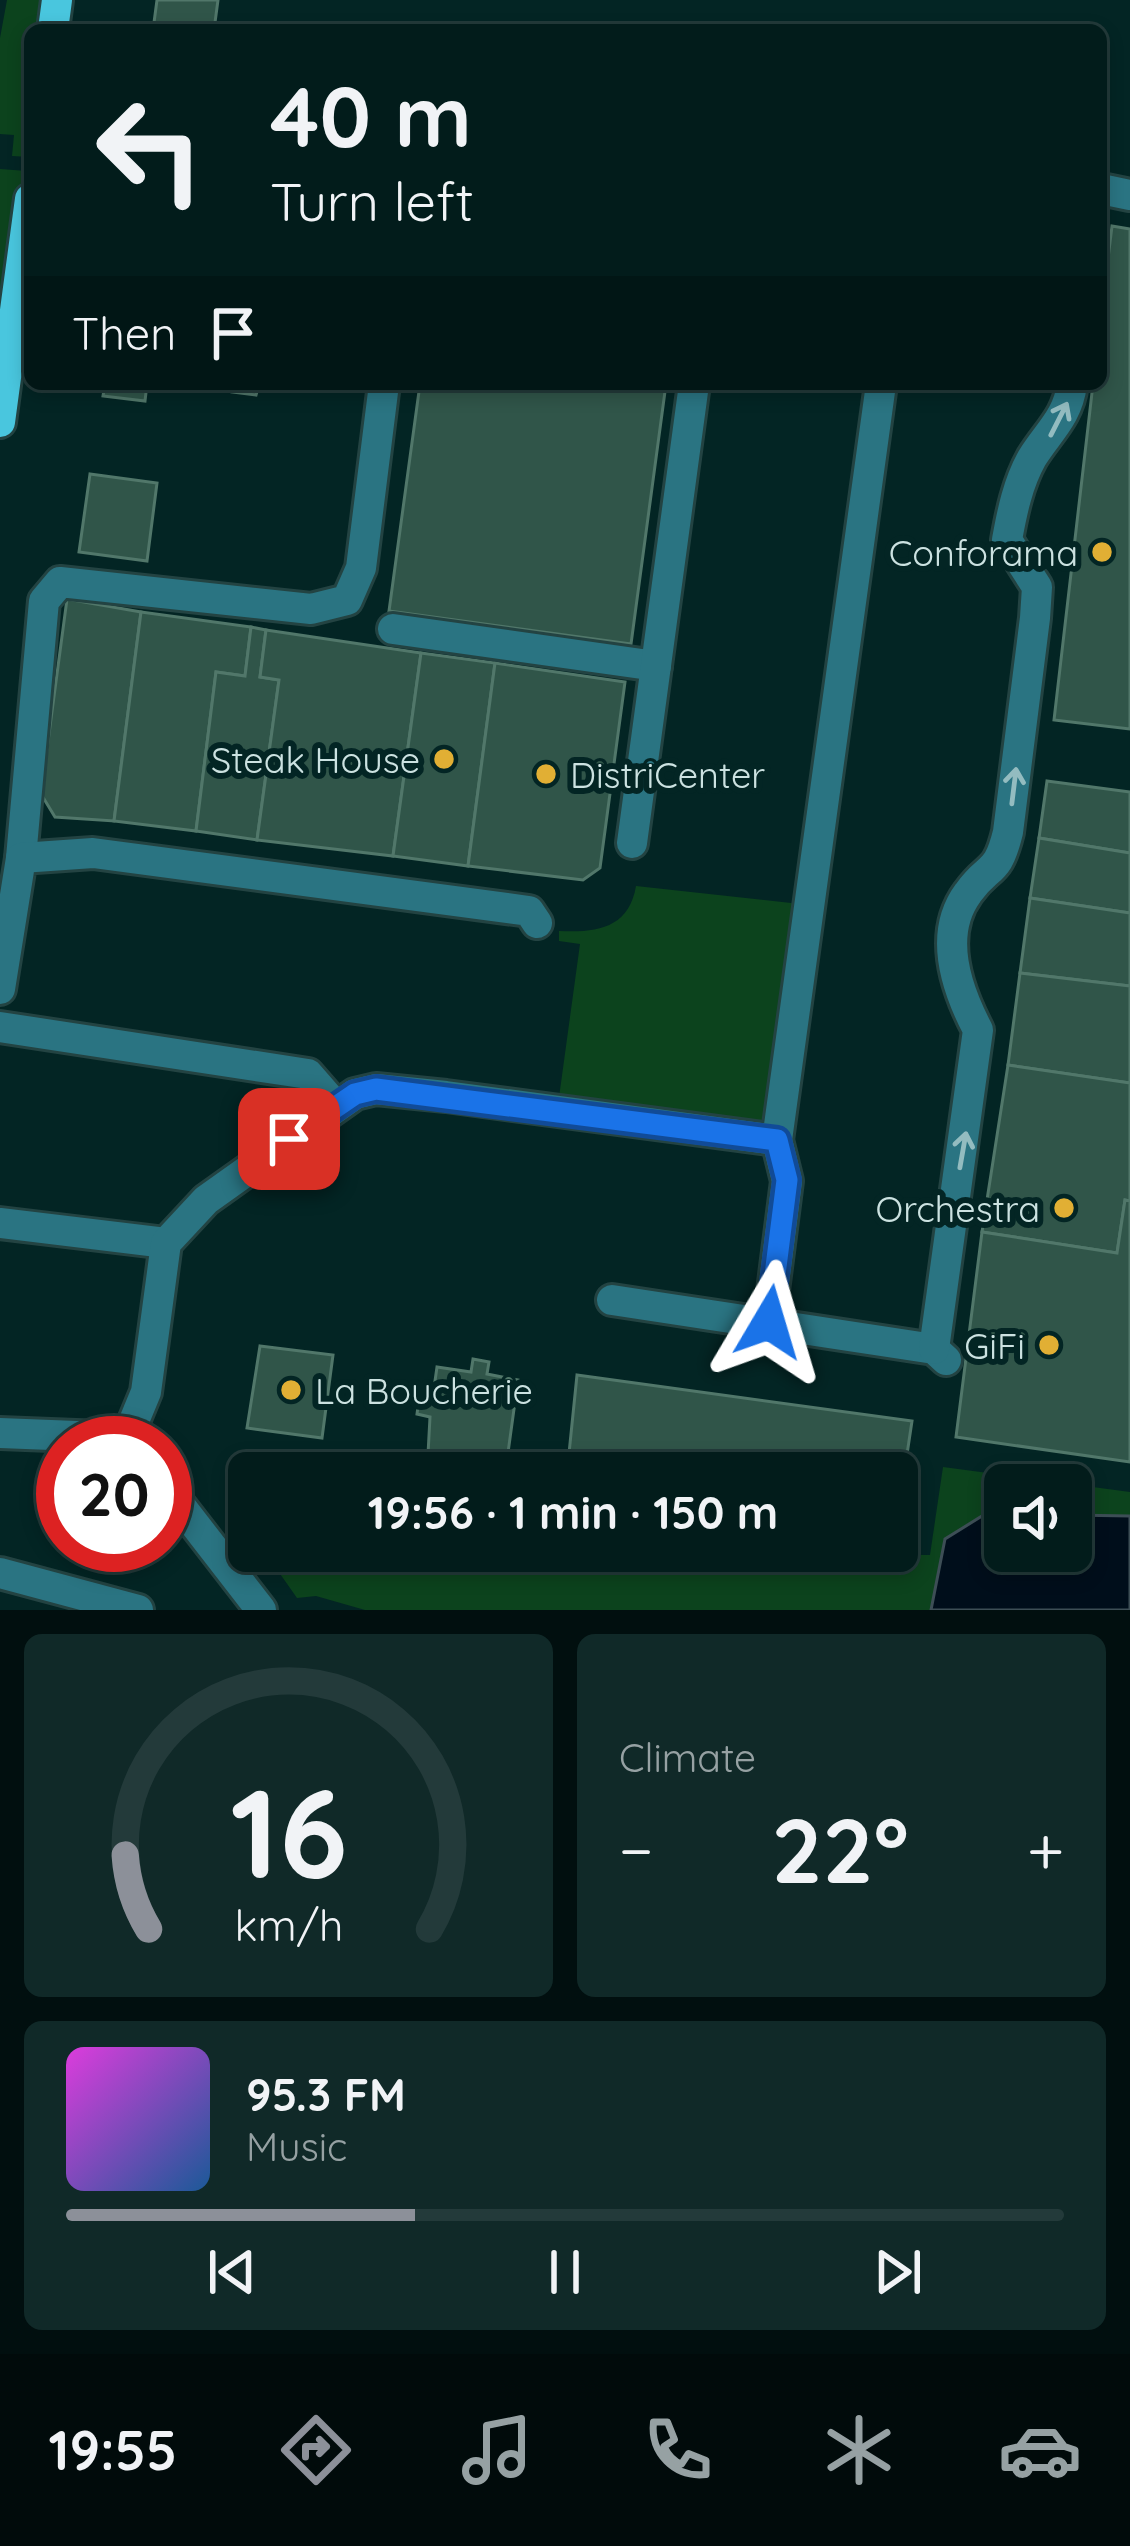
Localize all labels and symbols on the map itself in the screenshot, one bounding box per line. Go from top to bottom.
one-way arrow [1049,401,1071,437]
place label: Conforama [889,530,1078,575]
marker: Conforama [1089,539,1115,565]
place label: Steak House [211,737,420,782]
marker: Steak House [431,746,457,772]
place label: DistriCenter [570,752,765,797]
marker: DistriCenter [533,761,559,787]
one-way arrow [1003,767,1025,806]
pin [238,1088,340,1190]
one-way arrow [953,1131,976,1170]
place label: Orchestra [876,1186,1040,1231]
marker: Orchestra [1051,1195,1077,1221]
position arrow [706,1259,832,1385]
place label: GiFi [964,1323,1025,1368]
marker: GiFi [1036,1332,1062,1358]
place label: La Boucherie [315,1368,533,1413]
marker: La Boucherie [278,1377,304,1403]
speed limit sign: 20 [36,1416,192,1572]

